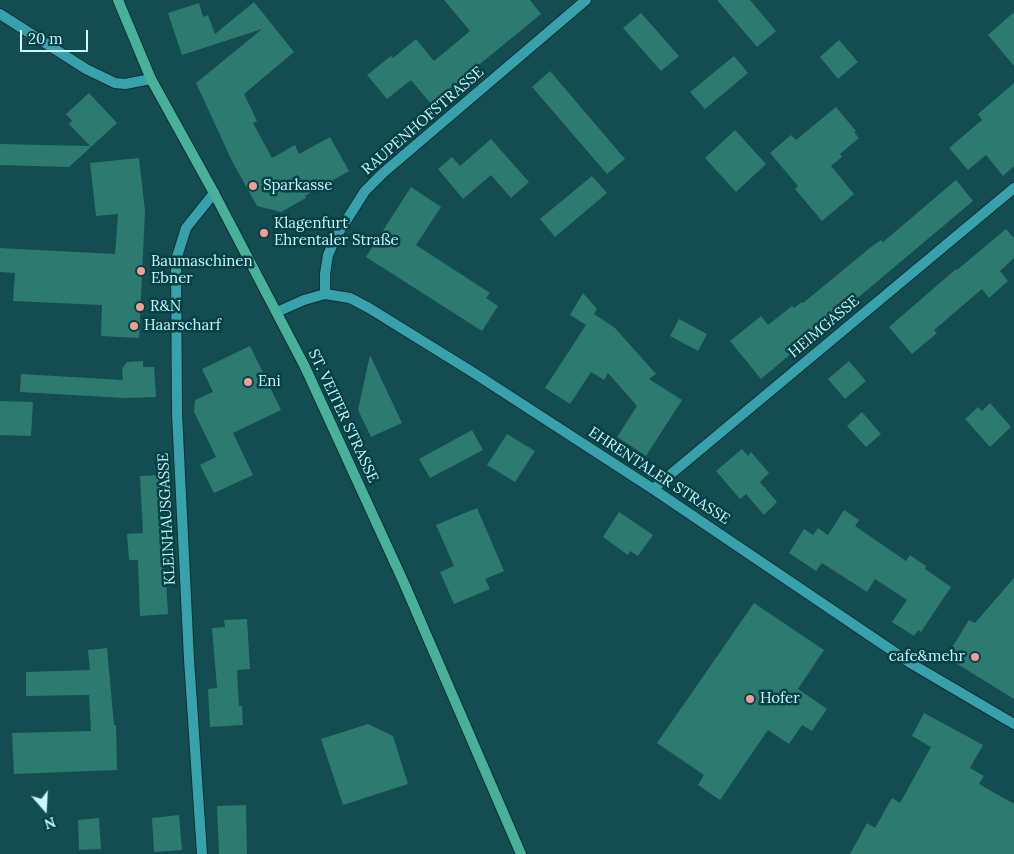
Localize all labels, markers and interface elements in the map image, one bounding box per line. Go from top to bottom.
scale bar [22,20,90,52]
text: 20 m [28,29,63,48]
street label: RAUPENHOFSTRASSE [358,63,488,179]
place label: Sparkasse [263,177,332,195]
marker: Sparkasse [247,180,259,192]
place label: Klagenfurt Ehrentaler Straße [274,215,399,250]
marker: Klagenfurt Ehrentaler Straße [258,227,270,239]
place label: Baumaschinen Ebner [151,253,253,288]
marker: Baumaschinen Ebner [135,265,147,277]
street label: HEIMGASSE [785,292,863,362]
place label: R&N [150,298,181,316]
marker: R&N [134,301,146,313]
place label: Haarscharf [144,317,221,335]
marker: Haarscharf [128,320,140,332]
street label: ST. VEITER STRASSE [304,346,382,486]
place label: Eni [258,373,281,391]
marker: Eni [242,376,254,388]
street label: EHRENTALER STRASSE [585,423,733,529]
street label: KLEINHAUSGASSE [155,452,179,586]
place label: cafe&mehr [889,648,965,666]
marker: cafe&mehr [969,651,981,663]
place label: Hofer [760,690,800,708]
marker: Hofer [744,693,756,705]
north arrow [20,784,70,834]
text: N [42,813,58,833]

